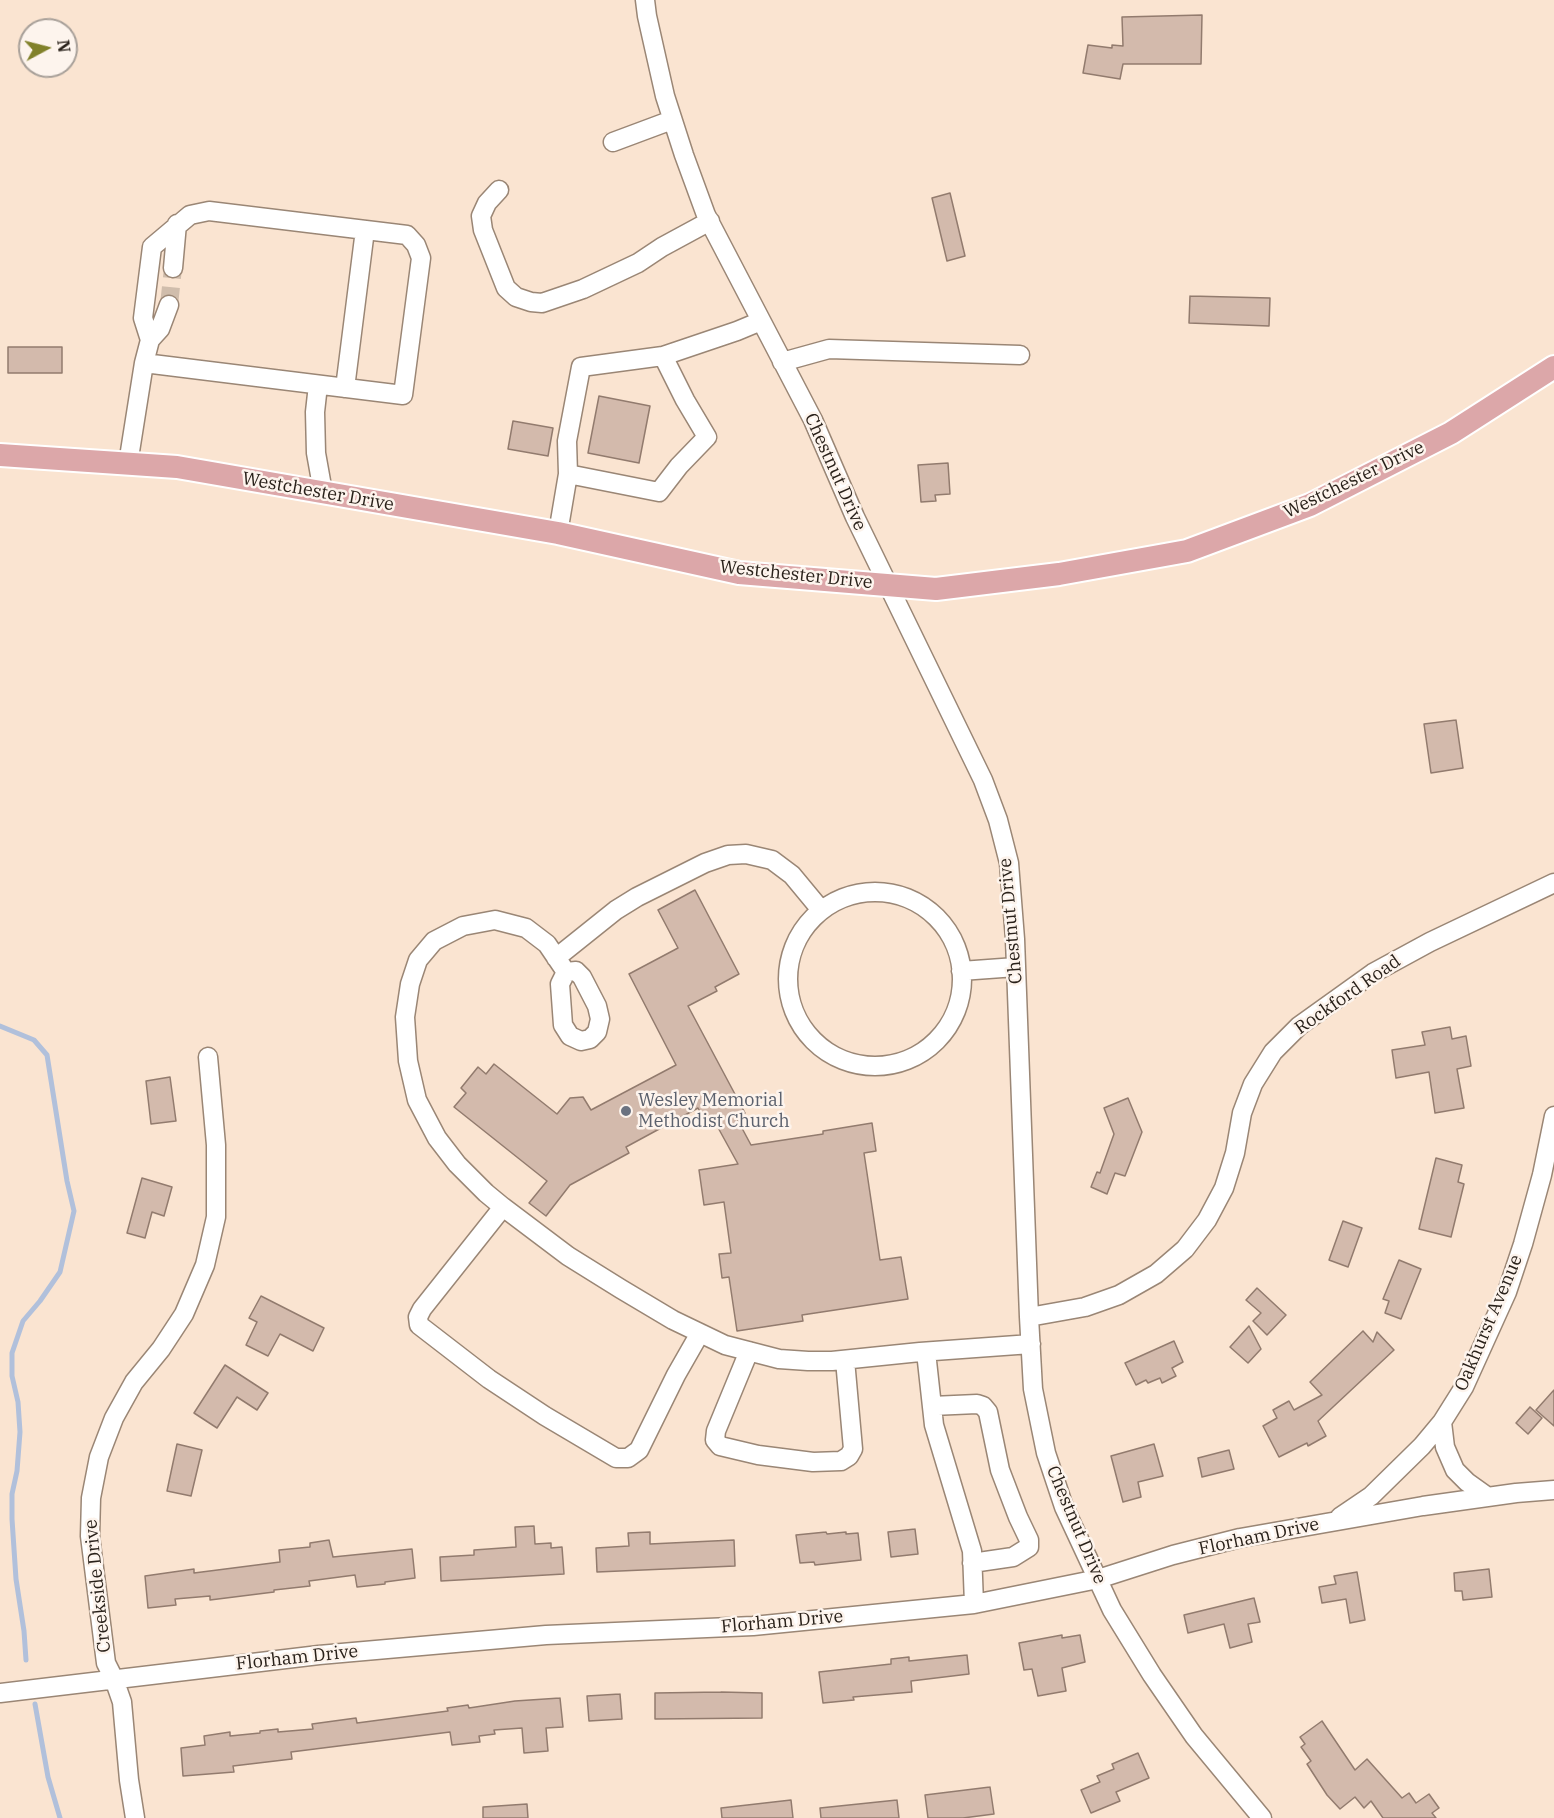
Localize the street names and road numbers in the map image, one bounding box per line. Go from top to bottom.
street label: Chestnut Drive [799,410,871,534]
street label: Westchester Drive [1280,437,1428,523]
street label: Westchester Drive [240,468,396,516]
street label: Westchester Drive [718,556,874,594]
street label: Chestnut Drive [995,857,1027,985]
street label: Rockford Road [1291,951,1405,1039]
street label: Oakhurst Avenue [1451,1252,1527,1394]
street label: Chestnut Drive [1041,1463,1111,1587]
street label: Florham Drive [1197,1514,1321,1560]
street label: Creekside Drive [80,1518,116,1654]
street label: Florham Drive [720,1606,844,1638]
street label: Florham Drive [235,1641,359,1675]

